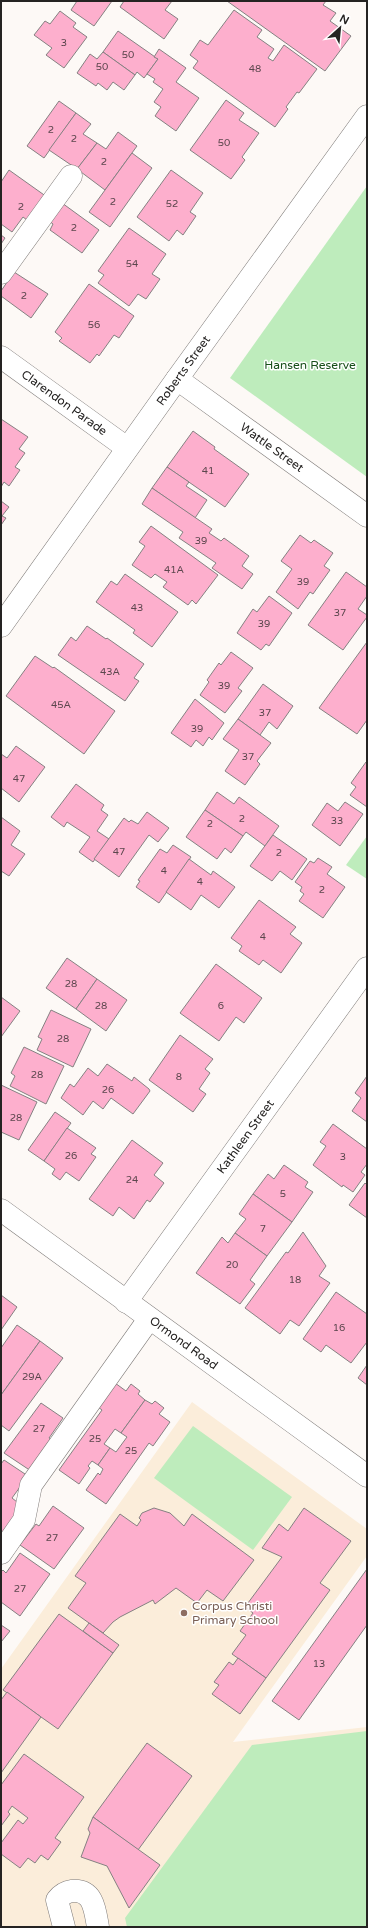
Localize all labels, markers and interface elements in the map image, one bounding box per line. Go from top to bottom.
north arrow [320,8,360,48]
text: N [337,12,351,27]
house number: 3 [61,37,67,49]
house number: 50 [122,49,134,61]
house number: 50 [96,61,108,73]
house number: 48 [249,63,261,75]
house number: 2 [48,124,54,136]
house number: 2 [71,133,77,145]
house number: 50 [218,137,230,149]
house number: 2 [101,156,107,168]
house number: 2 [110,196,116,208]
house number: 52 [166,198,178,210]
house number: 2 [18,201,24,213]
house number: 2 [71,222,77,234]
house number: 54 [126,258,138,270]
house number: 2 [21,290,27,302]
house number: 56 [88,319,100,331]
street label: Roberts Street [154,332,213,408]
park label: Hansen Reserve [264,358,356,372]
street label: Clarendon Parade [19,367,110,438]
street label: Wattle Street [238,420,307,475]
house number: 41 [202,465,214,477]
house number: 39 [195,535,207,547]
house number: 41A [164,564,184,576]
house number: 39 [297,576,309,588]
house number: 43 [131,602,143,614]
house number: 37 [334,607,346,619]
house number: 39 [258,618,270,630]
house number: 43A [100,666,120,678]
house number: 39 [218,680,230,692]
house number: 45A [51,699,71,711]
house number: 37 [259,707,271,719]
house number: 39 [191,723,203,735]
house number: 37 [242,751,254,763]
house number: 47 [13,773,25,785]
house number: 2 [239,813,245,825]
house number: 33 [331,815,343,827]
house number: 2 [207,818,213,830]
house number: 47 [113,846,125,858]
house number: 2 [276,847,282,859]
house number: 4 [161,865,167,877]
house number: 4 [197,876,203,888]
house number: 2 [319,884,325,896]
house number: 4 [260,931,266,943]
house number: 28 [65,978,77,990]
house number: 28 [95,1000,107,1012]
house number: 6 [218,1000,224,1012]
house number: 28 [57,1033,69,1045]
house number: 28 [31,1069,43,1081]
house number: 8 [176,1071,182,1083]
house number: 26 [102,1084,114,1096]
street label: Kathleen Street [214,1096,277,1176]
house number: 28 [10,1112,22,1124]
house number: 26 [65,1150,77,1162]
house number: 3 [340,1151,346,1163]
house number: 24 [126,1174,138,1186]
house number: 5 [280,1188,286,1200]
house number: 7 [260,1223,266,1235]
house number: 20 [226,1259,238,1271]
house number: 18 [289,1274,301,1286]
street label: Ormond Road [147,1313,221,1372]
house number: 16 [333,1322,345,1334]
house number: 29A [22,1371,42,1383]
house number: 27 [33,1423,45,1435]
house number: 25 [89,1433,101,1445]
house number: 25 [125,1445,137,1457]
house number: 27 [46,1532,58,1544]
house number: 27 [14,1583,26,1595]
place label: Corpus Christi Primary School [192,1599,278,1627]
marker: Corpus Christi Primary School [179,1608,189,1618]
house number: 13 [313,1658,325,1670]

